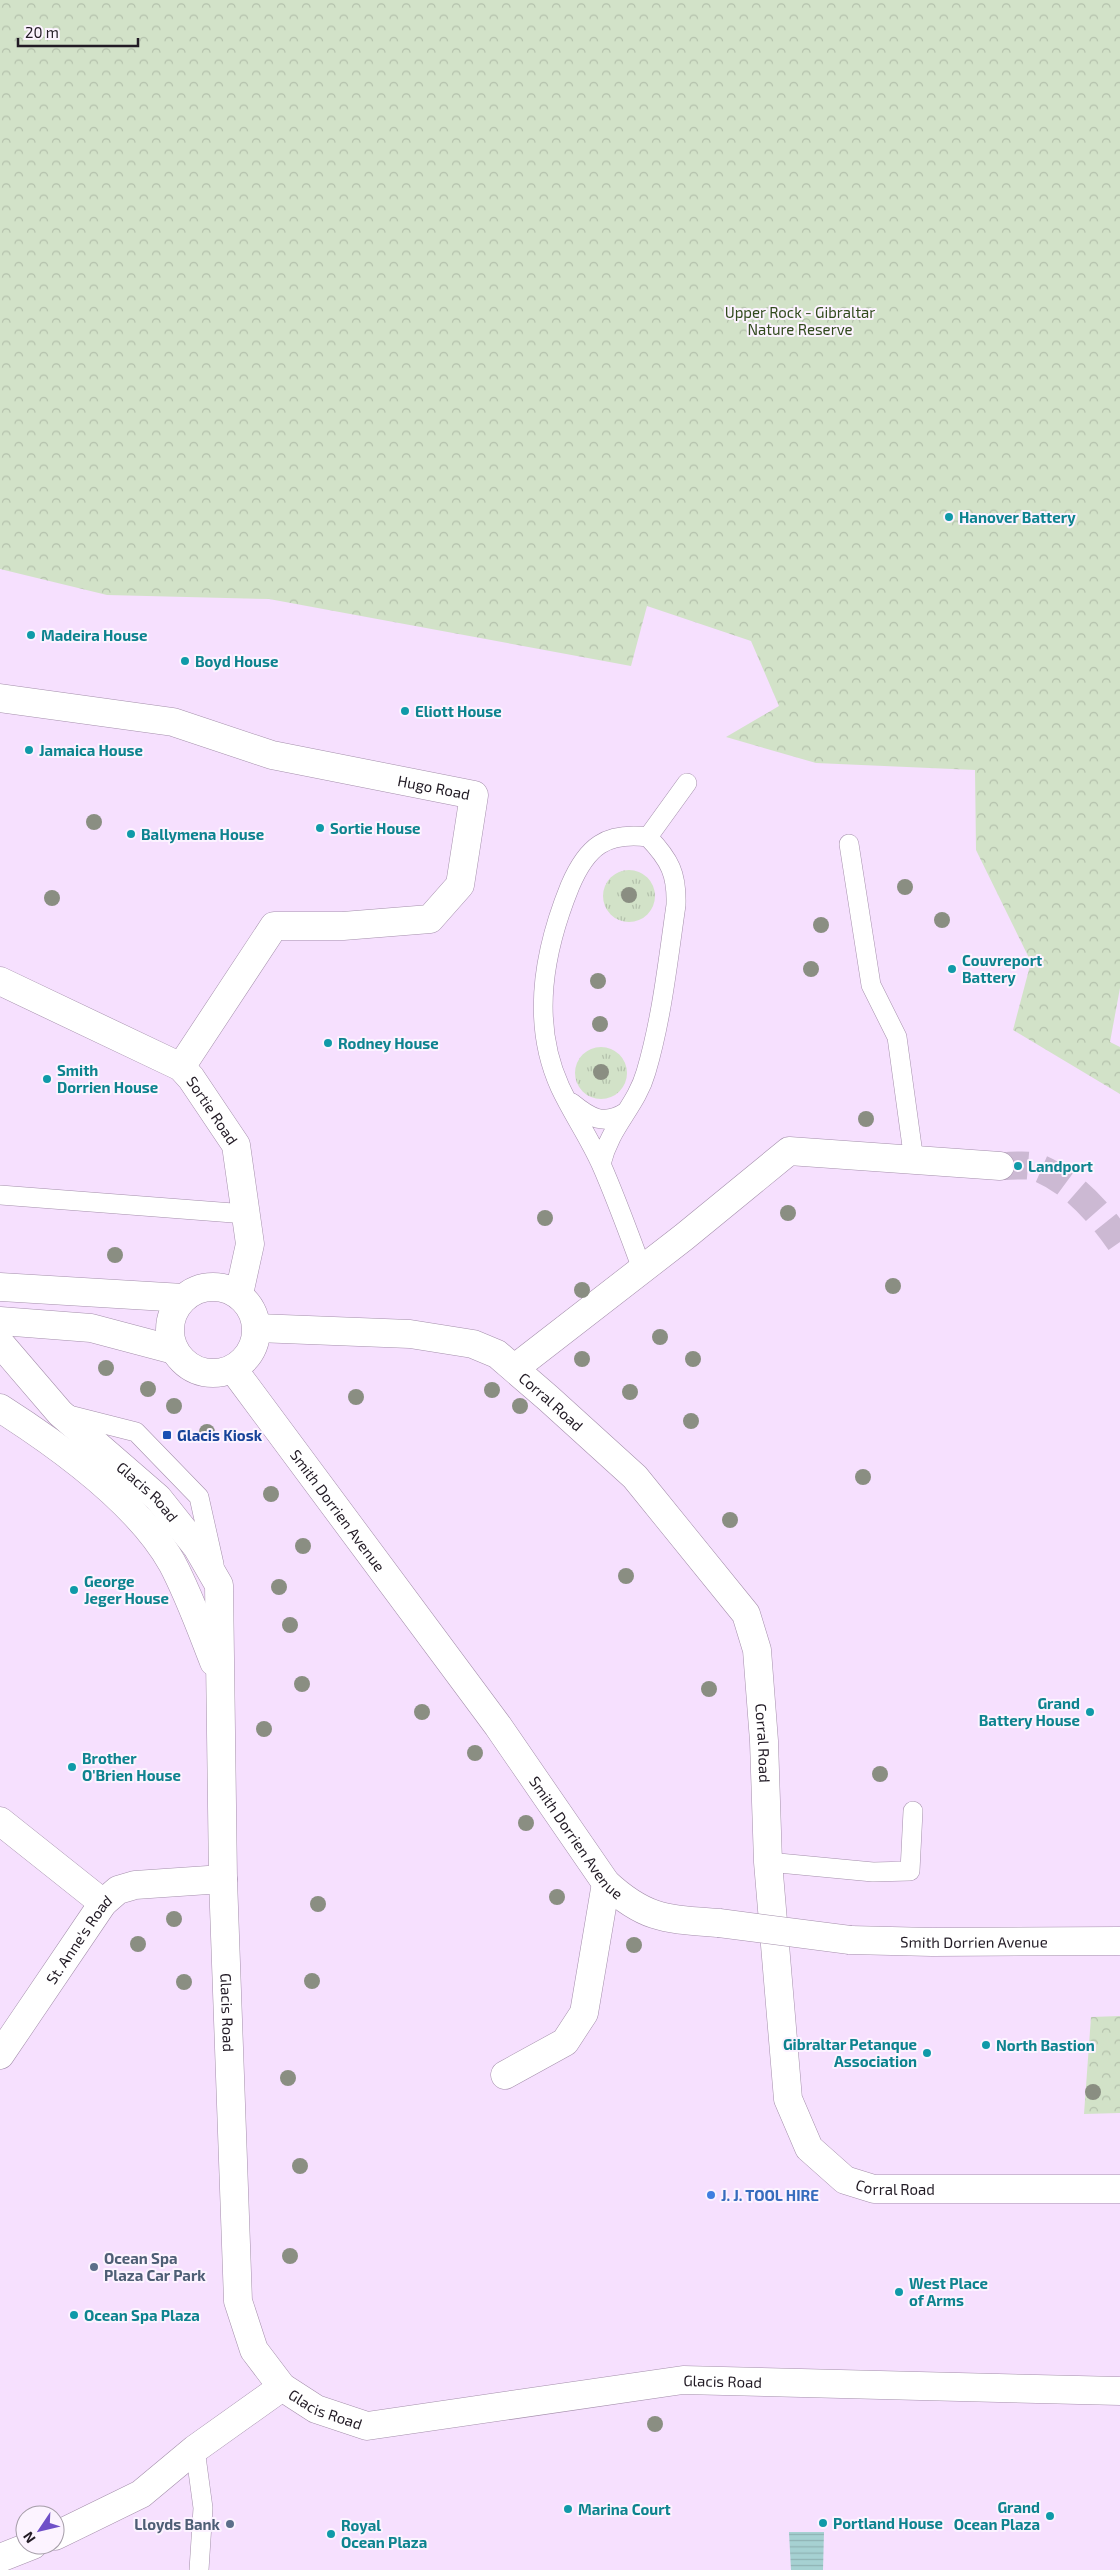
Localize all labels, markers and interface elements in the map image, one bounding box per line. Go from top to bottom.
scale bar [18,15,138,47]
text: 20 m [25,23,59,41]
park label: Upper Rock - Gibraltar Nature Reserve [725,303,875,338]
place label: Hanover Battery [959,508,1076,527]
marker: Hanover Battery [943,511,955,523]
place label: Madeira House [41,626,148,644]
marker: Madeira House [25,629,37,641]
place label: Boyd House [195,652,278,671]
marker: Boyd House [179,655,191,667]
place label: Eliott House [415,702,502,720]
marker: Eliott House [399,705,411,717]
place label: Jamaica House [39,741,143,759]
marker: Jamaica House [23,744,35,756]
street label: Hugo Road [396,771,472,803]
place label: Sortie House [330,819,421,837]
marker: Sortie House [314,822,326,834]
place label: Ballymena House [141,825,264,844]
marker: Ballymena House [125,828,137,840]
place label: Couvreport Battery [962,951,1042,987]
marker: Couvreport Battery [946,963,958,975]
place label: Rodney House [338,1034,439,1053]
marker: Rodney House [322,1037,334,1049]
place label: Smith Dorrien House [57,1061,158,1096]
marker: Smith Dorrien House [41,1073,53,1085]
street label: Sortie Road [183,1073,242,1148]
place label: Landport [1028,1157,1093,1175]
marker: Landport [1012,1160,1024,1172]
street label: Corral Road [516,1368,587,1435]
place label: Glacis Kiosk [177,1426,263,1444]
marker: Glacis Kiosk [161,1429,173,1441]
street label: Smith Dorrien Avenue [287,1446,389,1575]
street label: Glacis Road [113,1458,182,1525]
place label: George Jeger House [84,1572,169,1607]
marker: George Jeger House [68,1584,80,1596]
place label: Grand Battery House [979,1694,1080,1730]
street label: Corral Road [752,1703,774,1783]
marker: Grand Battery House [1084,1706,1096,1718]
place label: Brother O'Brien House [82,1749,181,1784]
marker: Brother O'Brien House [66,1761,78,1773]
street label: Smith Dorrien Avenue [526,1773,627,1903]
street label: St. Anne's Road [42,1891,115,1987]
street label: Smith Dorrien Avenue [900,1932,1048,1951]
street label: Glacis Road [217,1973,238,2052]
place label: Gibraltar Petanque Association [783,2035,917,2070]
place label: North Bastion [996,2036,1095,2054]
marker: North Bastion [980,2039,992,2051]
marker: Gibraltar Petanque Association [921,2047,933,2059]
street label: Corral Road [854,2175,935,2198]
place label: J. J. TOOL HIRE [721,2186,819,2204]
marker: J. J. TOOL HIRE [705,2189,717,2201]
place label: Ocean Spa Plaza Car Park [104,2249,206,2284]
marker: Ocean Spa Plaza Car Park [88,2261,100,2273]
place label: West Place of Arms [909,2274,988,2309]
marker: West Place of Arms [893,2286,905,2298]
place label: Ocean Spa Plaza [84,2306,200,2324]
marker: Ocean Spa Plaza [68,2309,80,2321]
street label: Glacis Road [683,2371,762,2391]
street label: Glacis Road [285,2385,365,2433]
place label: Grand Ocean Plaza [954,2498,1040,2533]
place label: Marina Court [578,2500,671,2518]
marker: Marina Court [562,2503,574,2515]
north arrow [15,2505,65,2555]
marker: Grand Ocean Plaza [1044,2510,1056,2522]
place label: Portland House [833,2514,943,2532]
place label: Lloyds Bank [134,2515,221,2534]
place label: Royal Ocean Plaza [341,2516,427,2551]
marker: Portland House [817,2517,829,2529]
marker: Lloyds Bank [224,2518,236,2530]
marker: Royal Ocean Plaza [325,2528,337,2540]
text: N [19,2529,39,2547]

